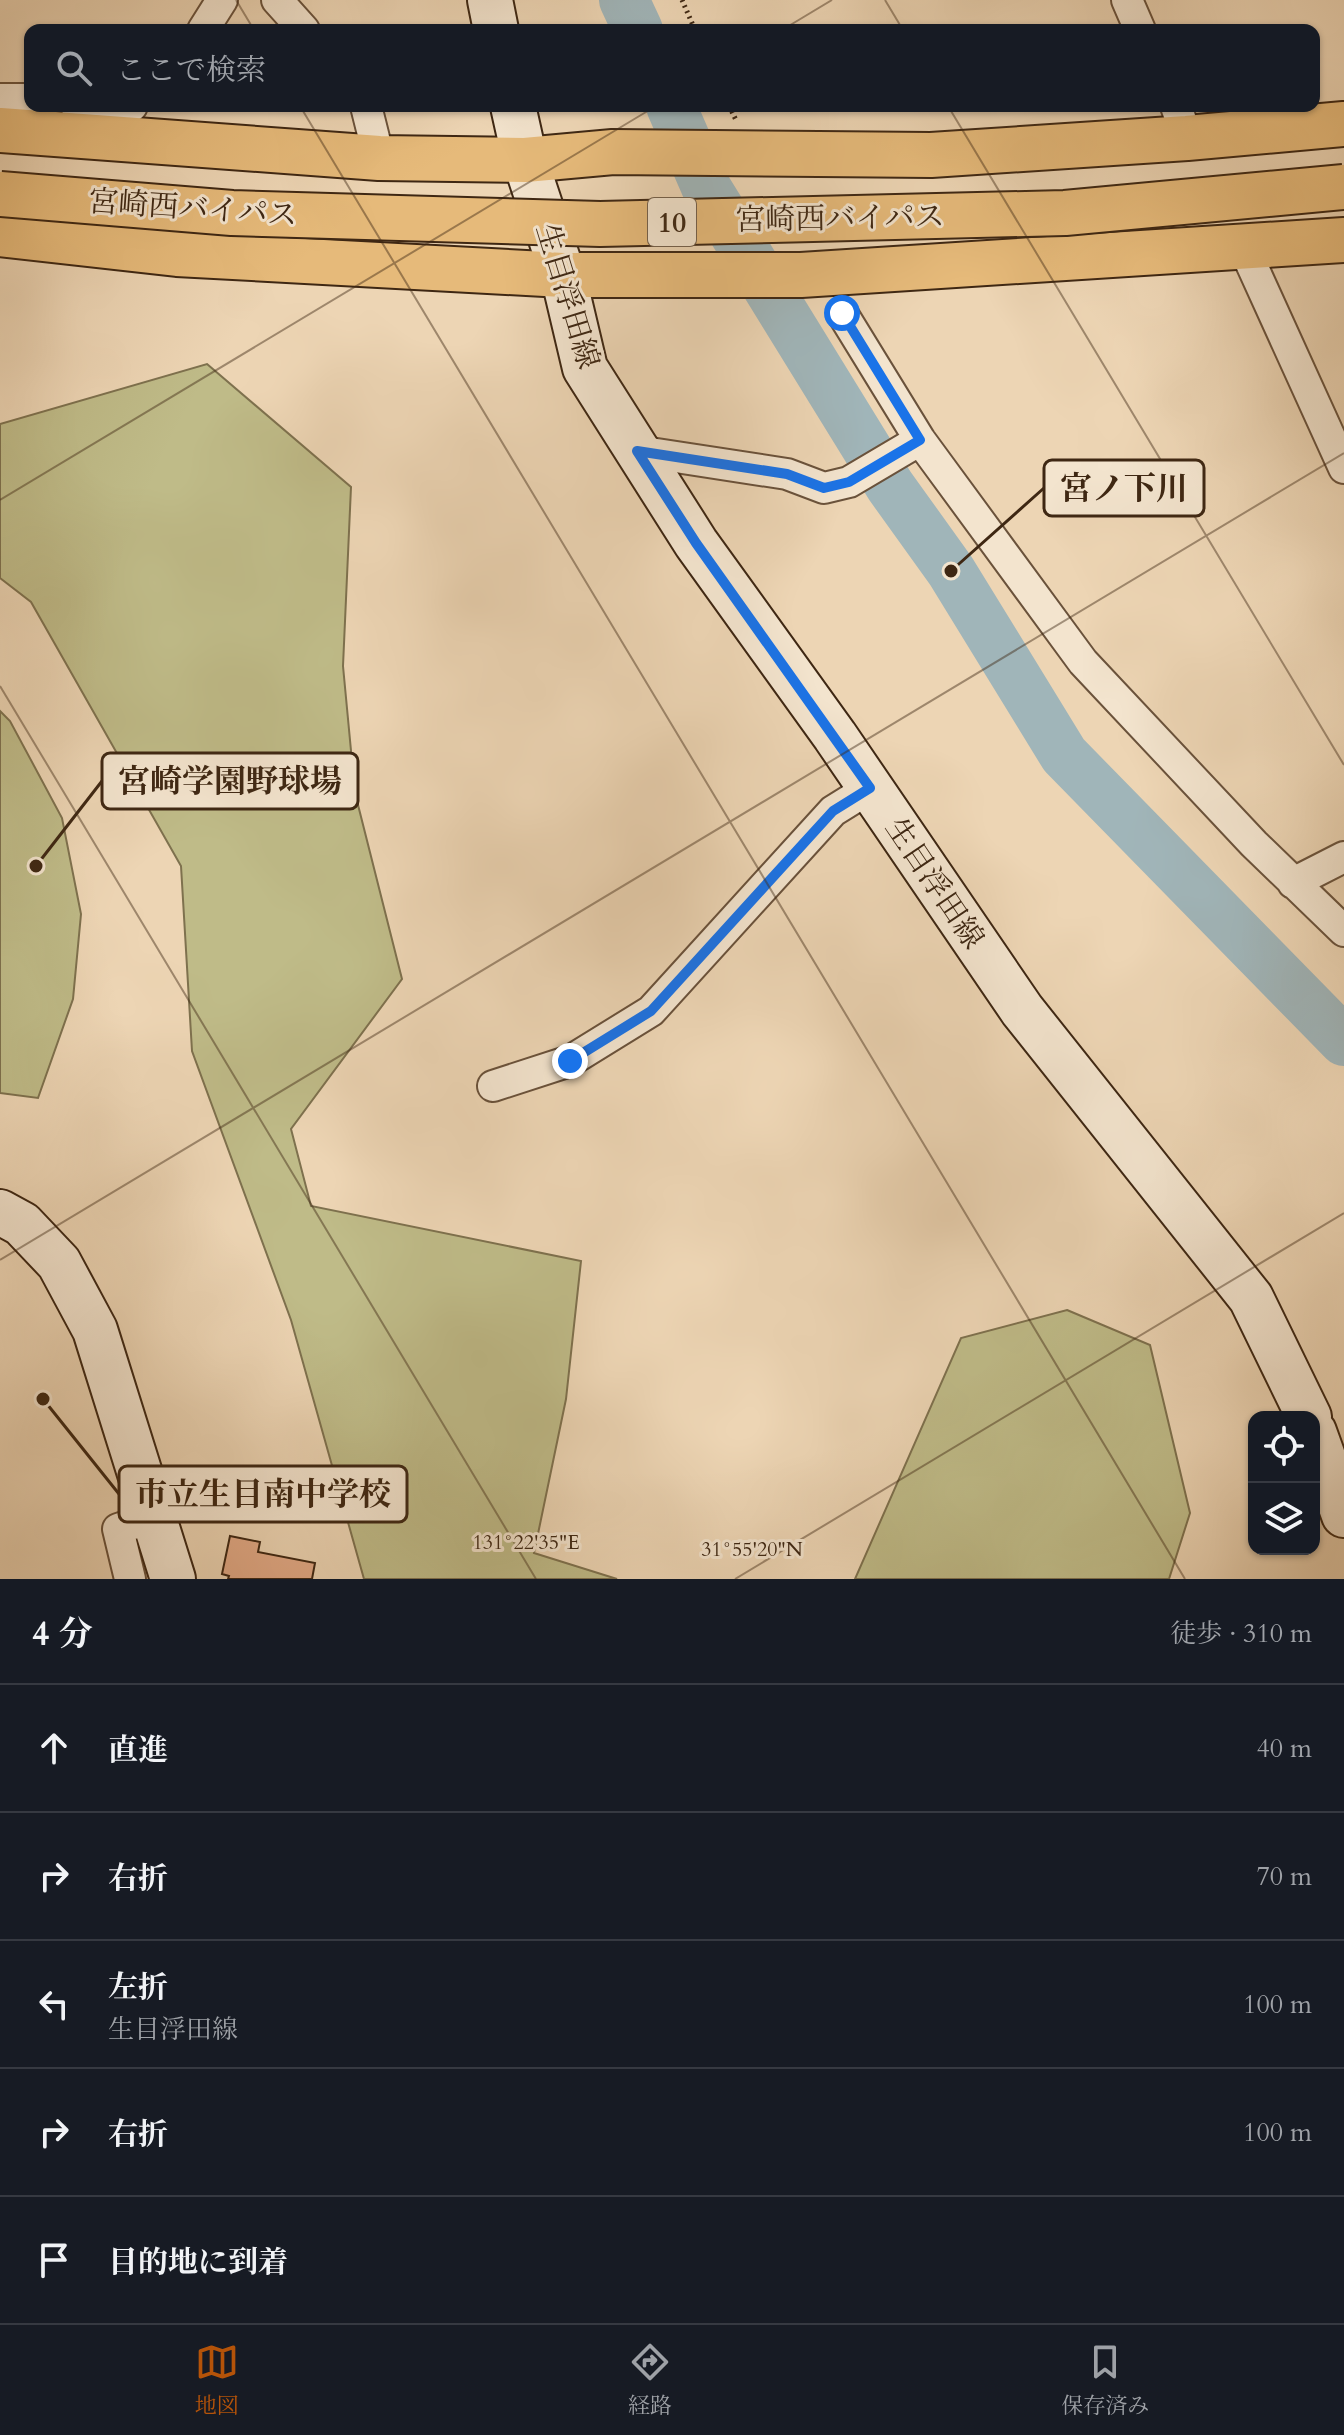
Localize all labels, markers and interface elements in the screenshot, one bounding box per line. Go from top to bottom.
search box [24,24,1320,112]
icon: search [52,46,96,90]
text: ここで検索 [116,50,266,91]
street label: 宮崎西バイパス [87,181,299,236]
street label: 宮崎西バイパス [735,196,945,241]
road number: 10 [648,198,696,246]
street label: 生目浮田線 [526,218,609,374]
route start [824,295,860,331]
callout: 宮ノ下川 [1044,460,1204,516]
text: 宮ノ下川 [1060,467,1188,511]
callout: 宮崎学園野球場 [102,753,358,809]
text: 宮崎学園野球場 [118,760,342,804]
street label: 生目浮田線 [876,810,994,957]
route end [552,1043,588,1079]
map controls [1248,1411,1320,1555]
button: locate [1248,1411,1320,1483]
callout: 市立生目南中学校 [119,1466,407,1522]
text: 市立生目南中学校 [135,1473,391,1517]
button: layers [1248,1483,1320,1555]
text: 131°22'35"E [473,1529,579,1556]
text: 31°55'20"N [701,1536,803,1563]
text: 4 分 [32,1611,93,1657]
text: 徒歩 · 310 m [1171,1616,1312,1651]
icon: ahead [32,1726,76,1770]
text: 直進 [108,1730,168,1771]
text: 40 m [1256,1731,1312,1766]
icon: right [32,1854,76,1898]
text: 右折 [108,1858,168,1899]
text: 70 m [1256,1859,1312,1894]
text: 左折 [108,1967,168,2008]
icon: left [32,1982,76,2026]
text: 100 m [1243,1987,1312,2022]
text: 生目浮田線 [108,2012,238,2047]
icon: right [32,2110,76,2154]
text: 右折 [108,2114,168,2155]
text: 100 m [1243,2115,1312,2150]
icon: arrive [32,2238,76,2282]
text: 目的地に到着 [108,2242,288,2283]
tab: 地図 [195,2340,239,2421]
tab: 経路 [628,2340,672,2421]
tab: 保存済み [1061,2340,1149,2421]

